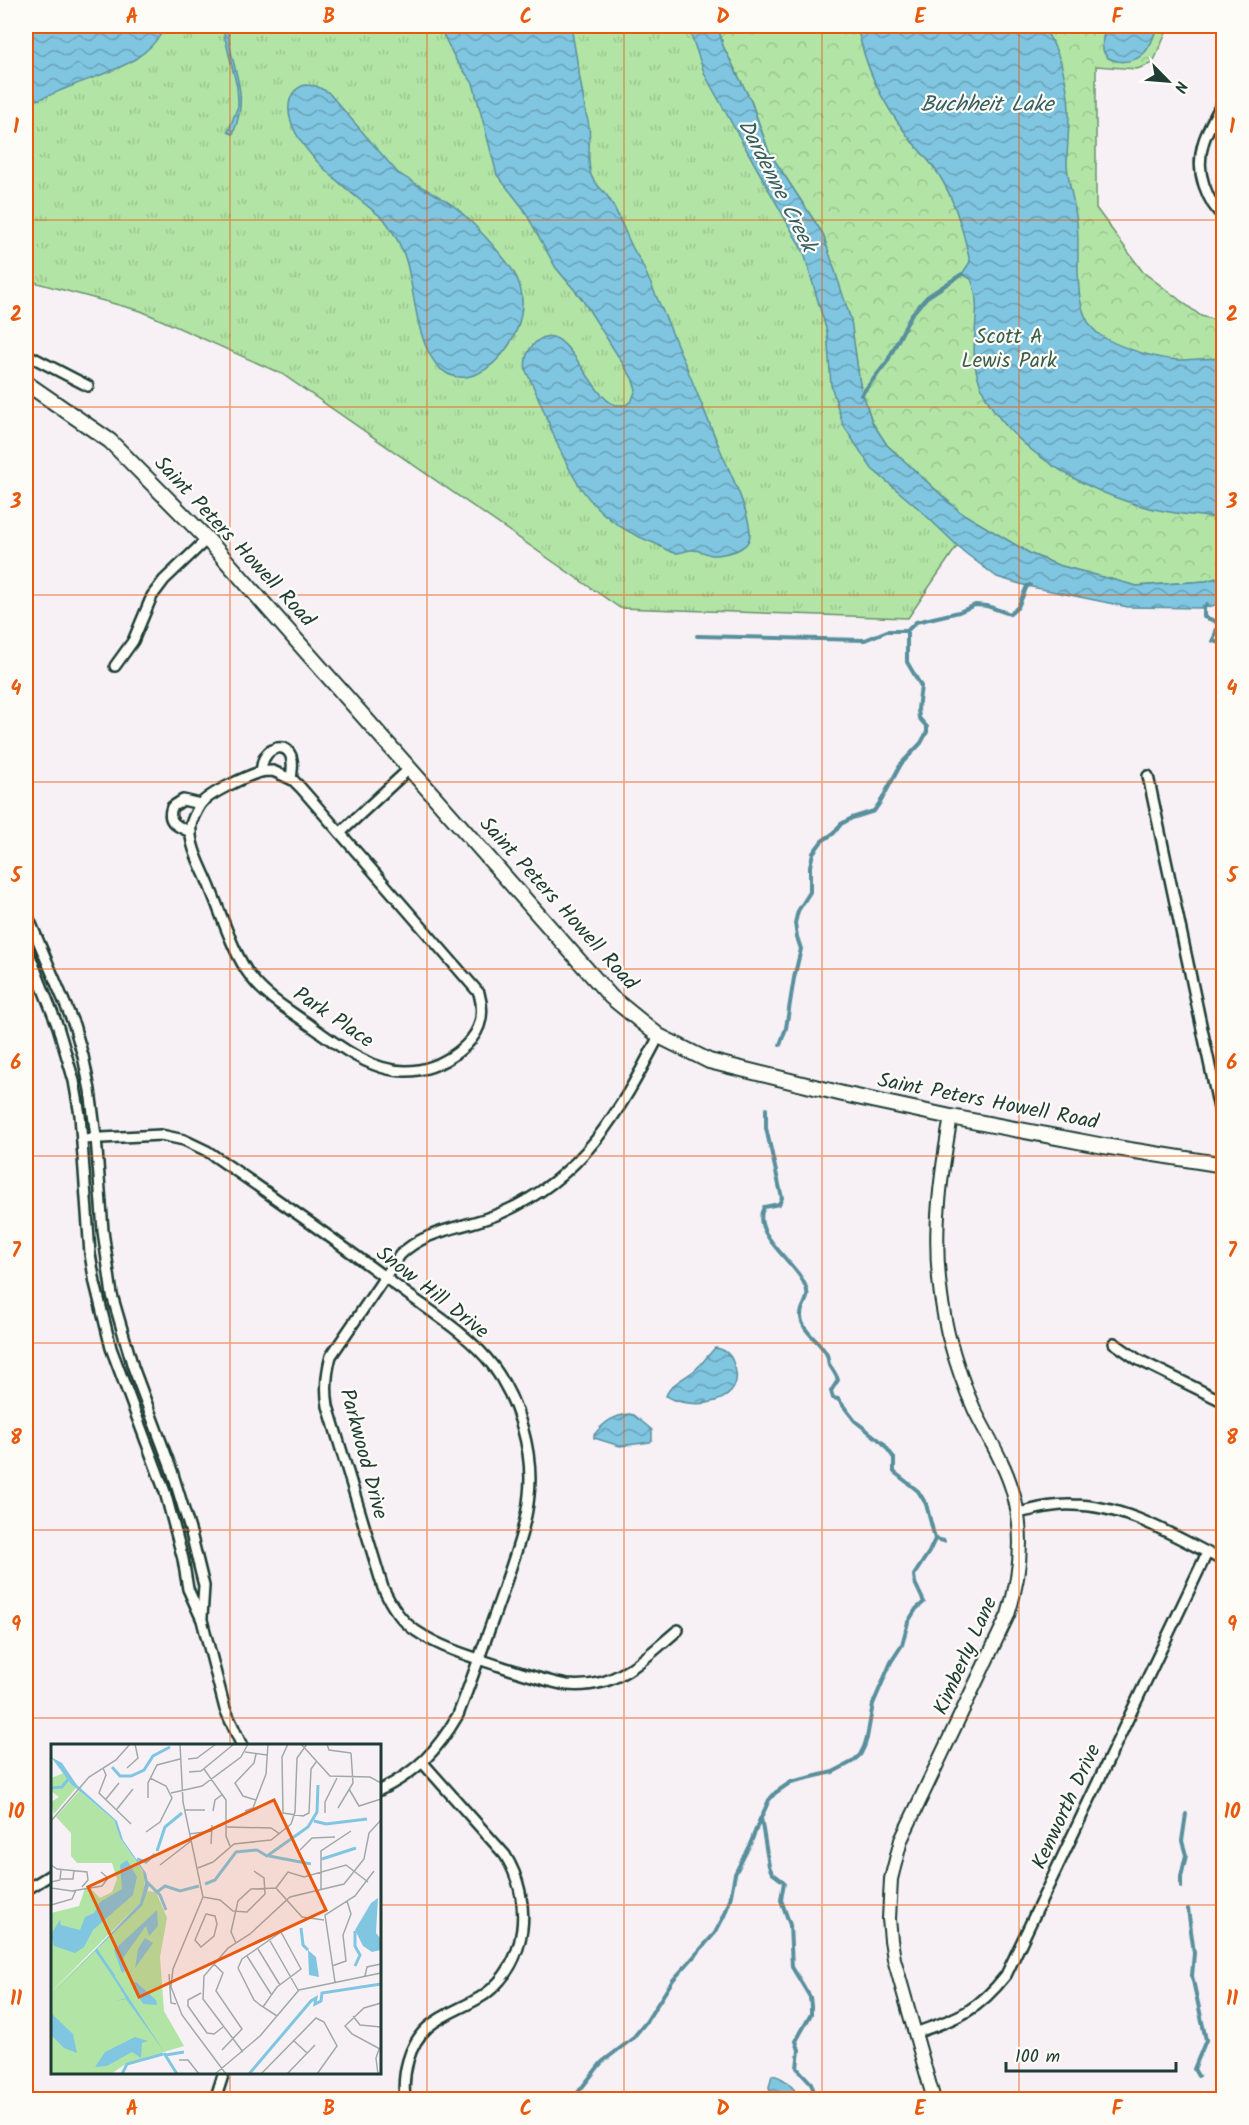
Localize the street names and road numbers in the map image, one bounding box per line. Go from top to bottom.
street label: Saint Peters Howell Road [145,449,323,636]
street label: Saint Peters Howell Road [471,810,646,999]
street label: Park Place [286,979,381,1058]
street label: Saint Peters Howell Road [875,1064,1102,1140]
street label: Snow Hill Drive [368,1238,496,1348]
street label: Parkwood Drive [330,1385,396,1523]
street label: Kimberly Lane [925,1591,1007,1721]
street label: Kenworth Drive [1023,1738,1111,1875]

